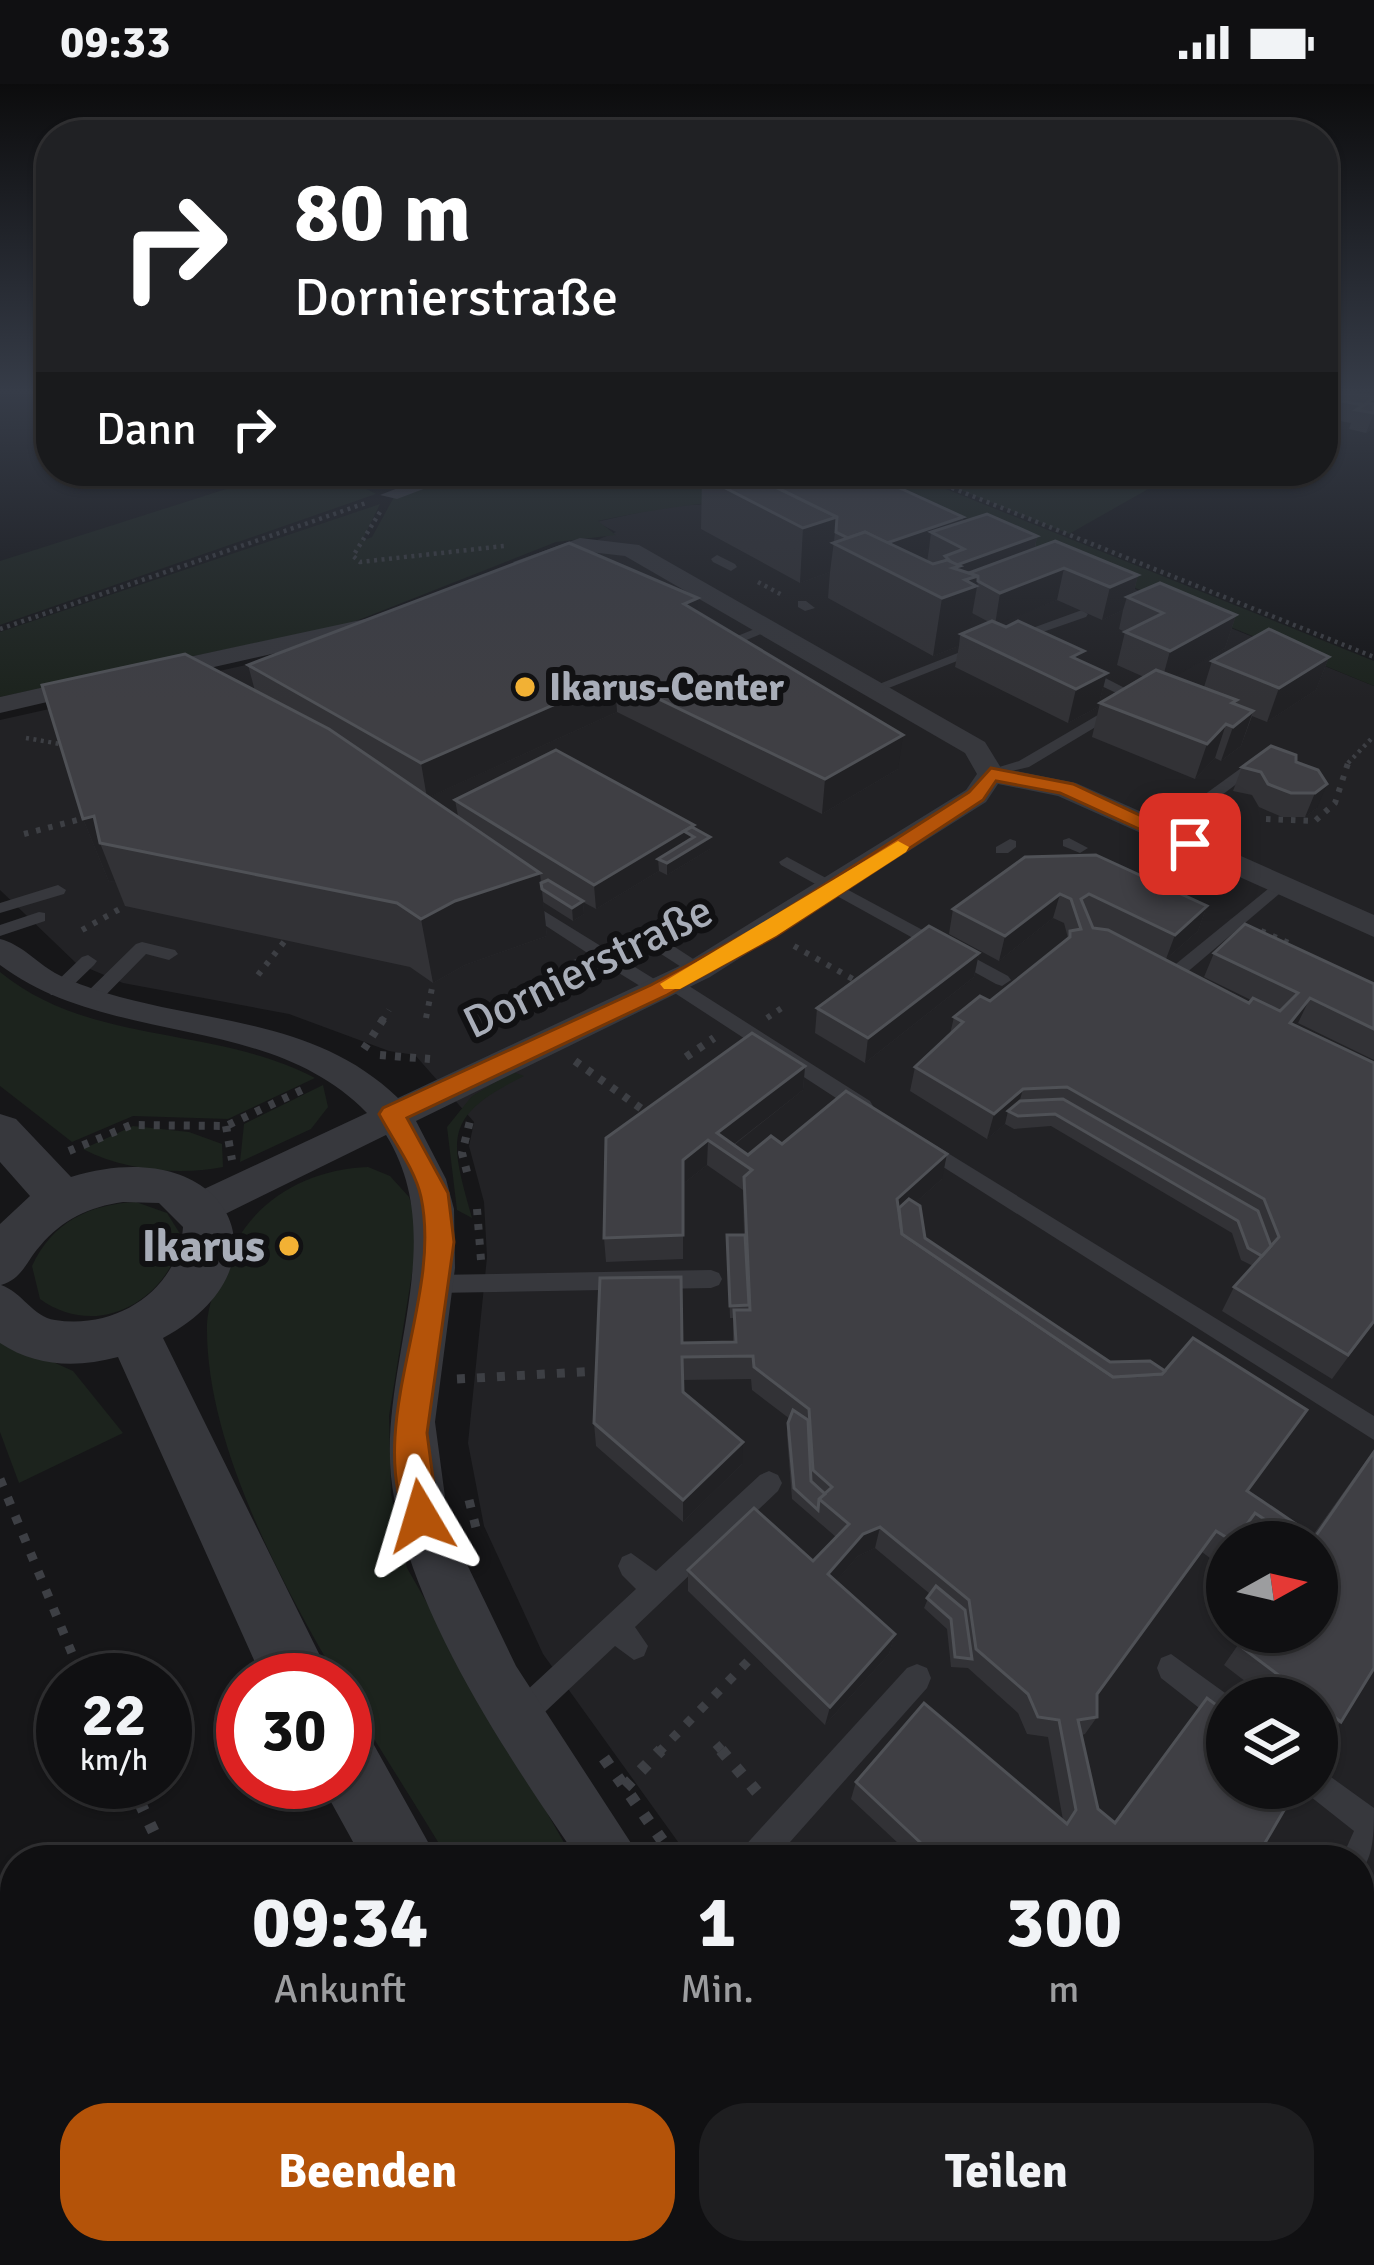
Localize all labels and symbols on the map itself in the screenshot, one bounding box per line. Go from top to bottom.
place label: Ikarus-Center [549,663,784,711]
marker: Ikarus-Center [512,674,538,700]
pin [1139,793,1241,895]
street label: Dornierstraße [455,883,721,1051]
place label: Ikarus [142,1219,265,1274]
marker: Ikarus [276,1233,302,1259]
position arrow [358,1453,484,1579]
north arrow [1206,1521,1338,1653]
speed limit sign: 30 [216,1653,372,1809]

